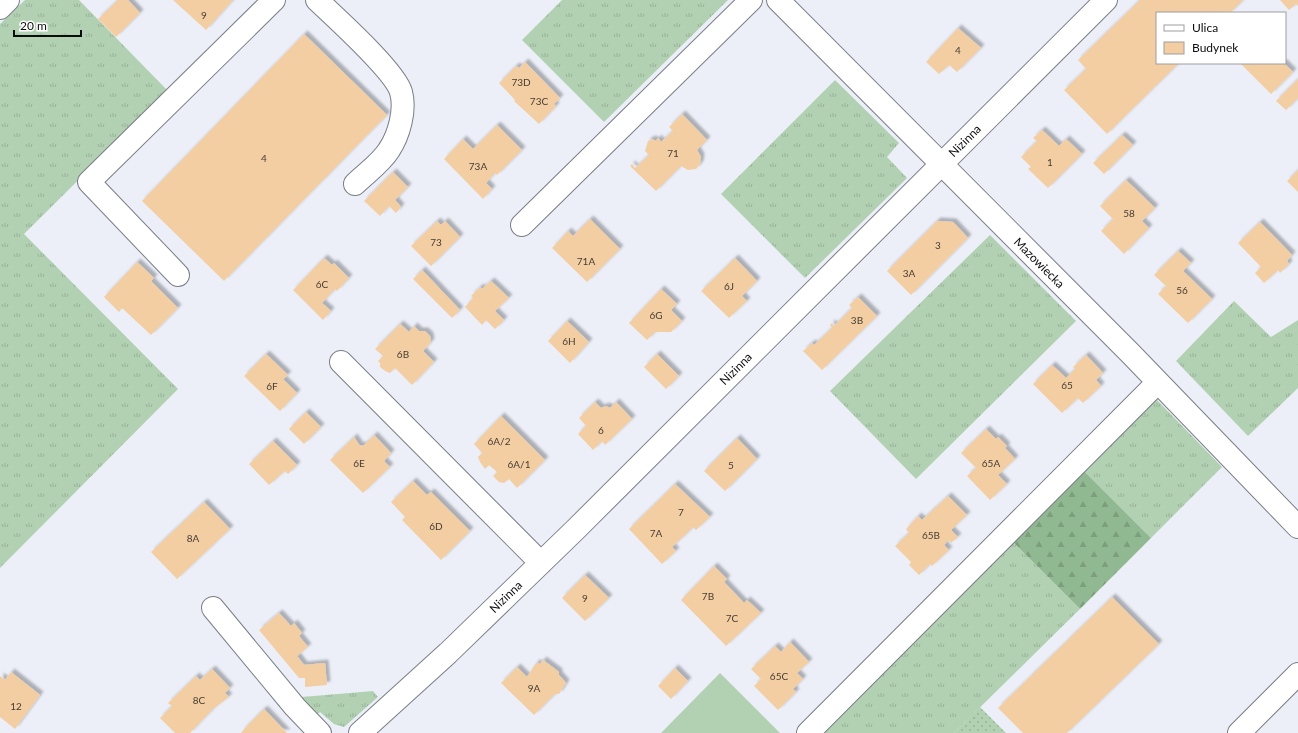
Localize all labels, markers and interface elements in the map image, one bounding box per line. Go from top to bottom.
house number: 9 [201,9,207,21]
scale bar [14,12,81,38]
legend [1156,12,1286,64]
text: 20 m [20,18,47,33]
text: Ulica [1192,20,1218,35]
text: Budynek [1192,40,1239,55]
house number: 4 [955,44,961,56]
house number: 73D [511,76,531,88]
house number: 73C [530,95,548,107]
street label: Nizinna [945,121,984,160]
house number: 71 [667,147,679,159]
house number: 4 [261,152,267,164]
house number: 1 [1047,156,1053,168]
house number: 73A [469,160,487,172]
house number: 58 [1123,207,1135,219]
street label: Mazowiecka [1011,234,1068,291]
house number: 73 [430,236,442,248]
house number: 3 [935,239,941,251]
house number: 71A [577,255,595,267]
house number: 3A [903,267,916,279]
house number: 6C [316,278,329,290]
house number: 6J [724,280,734,292]
house number: 56 [1176,284,1188,296]
house number: 6G [649,309,663,321]
house number: 3B [851,314,863,326]
house number: 6H [562,335,576,347]
house number: 6B [397,348,409,360]
street label: Nizinna [716,349,755,388]
house number: 65 [1061,379,1073,391]
house number: 6F [266,380,278,392]
house number: 6 [598,424,604,436]
house number: 6A/2 [488,435,511,447]
house number: 6E [353,457,365,469]
house number: 65A [982,457,1000,469]
house number: 6A/1 [508,458,531,470]
house number: 5 [728,459,734,471]
house number: 7 [678,506,684,518]
house number: 6D [429,520,443,532]
house number: 7A [650,527,663,539]
house number: 65B [922,529,940,541]
house number: 8A [187,532,200,544]
street label: Nizinna [486,577,525,616]
house number: 7B [702,590,714,602]
house number: 9 [582,592,588,604]
house number: 7C [726,612,739,624]
house number: 65C [770,670,788,682]
house number: 9A [528,682,541,694]
house number: 8C [193,694,206,706]
house number: 12 [10,700,22,712]

